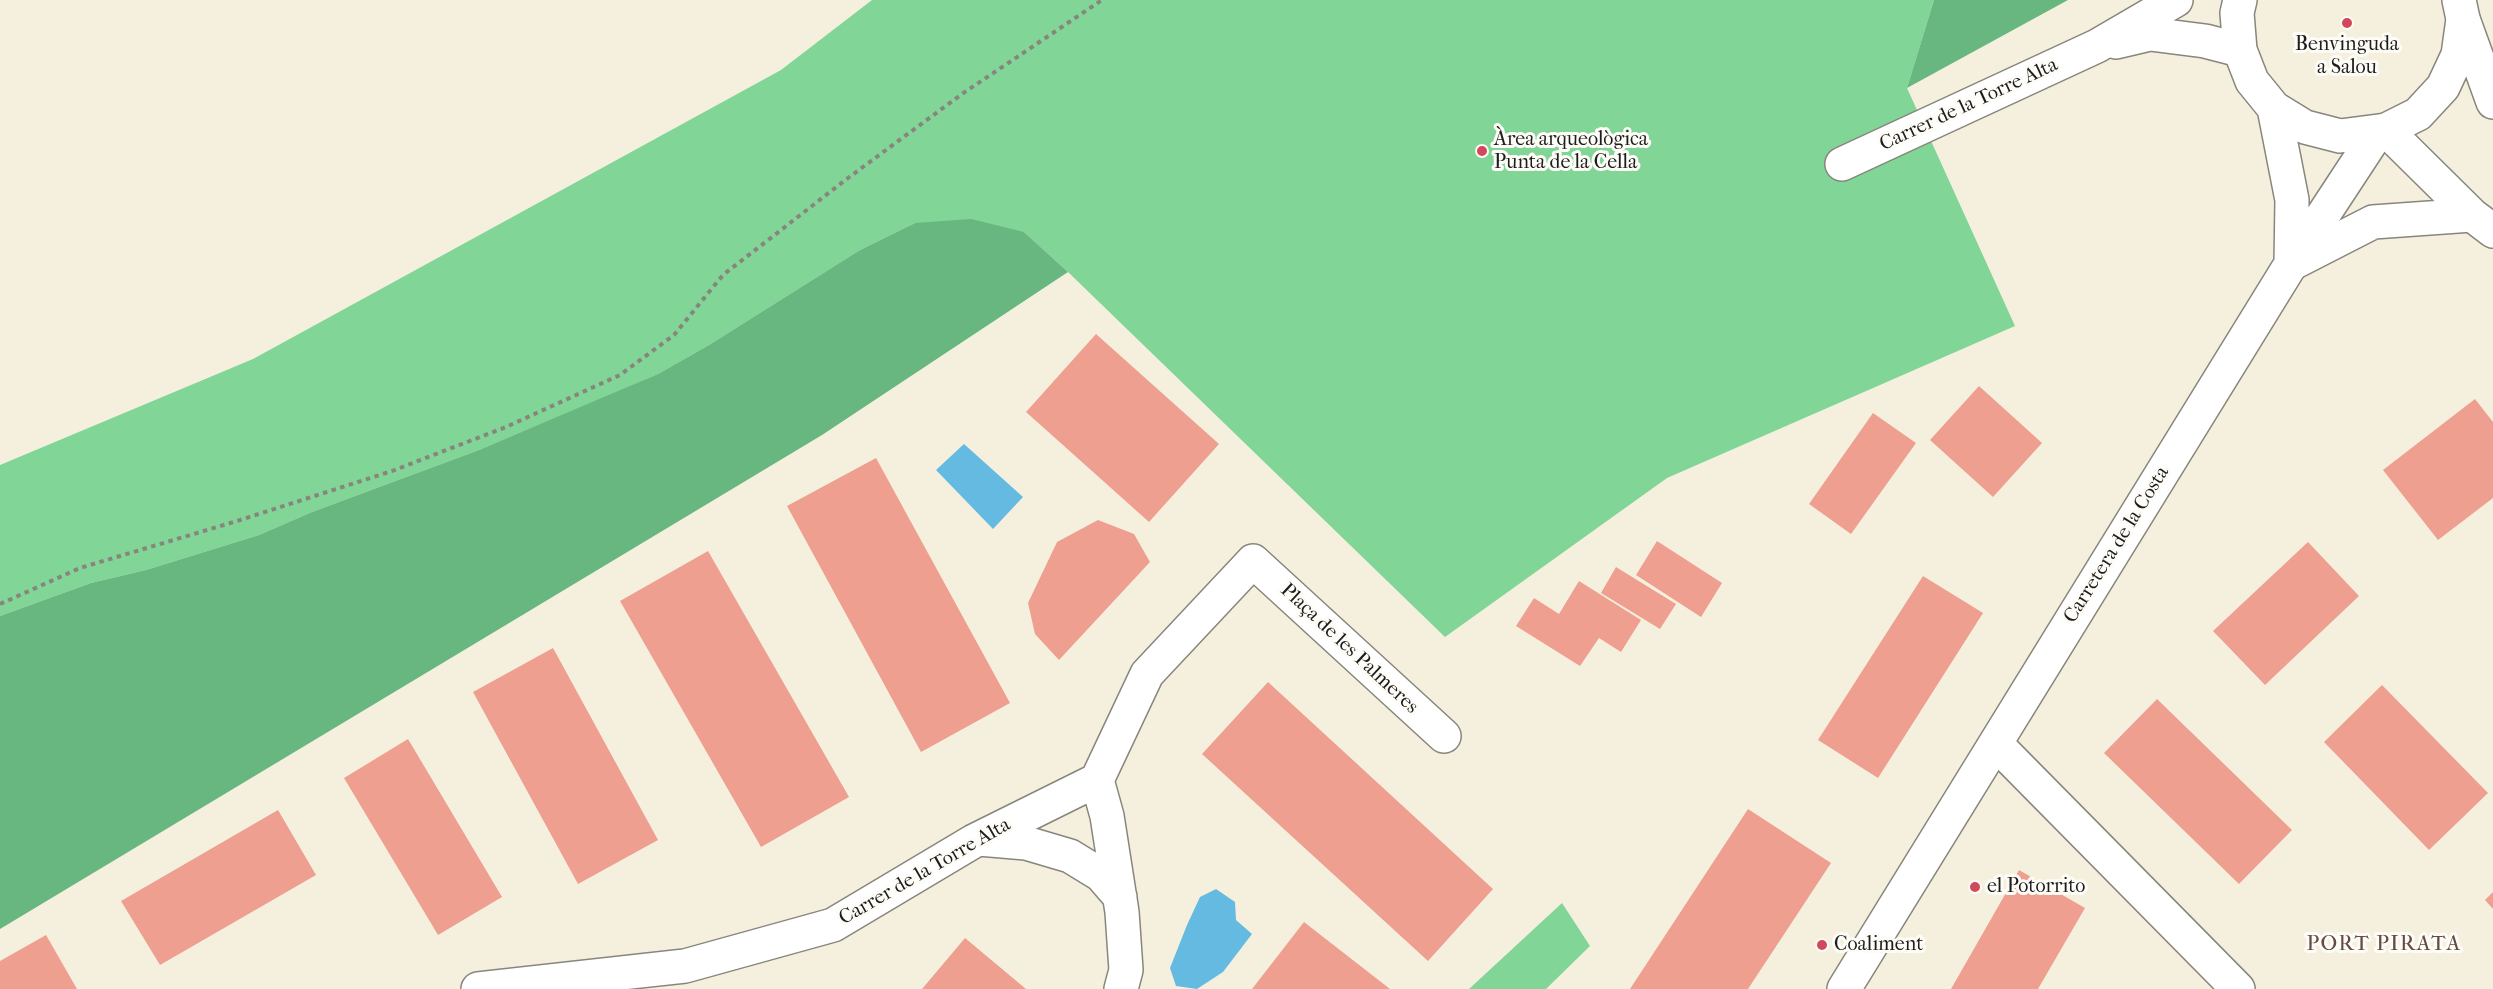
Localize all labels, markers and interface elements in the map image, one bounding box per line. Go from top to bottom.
marker: Benvinguda a Salou [2340,16,2354,30]
place label: Benvinguda a Salou [2295,33,2399,80]
street label: Carrer de la Torre Alta [1876,53,2062,157]
place label: Àrea arqueològica Punta de la Cella [1494,128,1648,175]
marker: Àrea arqueològica Punta de la Cella [1475,144,1489,158]
street label: Carretera de la Costa [2059,462,2175,628]
street label: Plaça de les Palmeres [1275,579,1423,719]
street label: Carrer de la Torre Alta [835,813,1015,931]
place label: el Potorrito [1987,875,2086,899]
marker: el Potorrito [1968,880,1982,894]
district label: PORT PIRATA [2306,932,2462,958]
place label: Coaliment [1834,933,1923,957]
marker: Coaliment [1815,938,1829,952]

